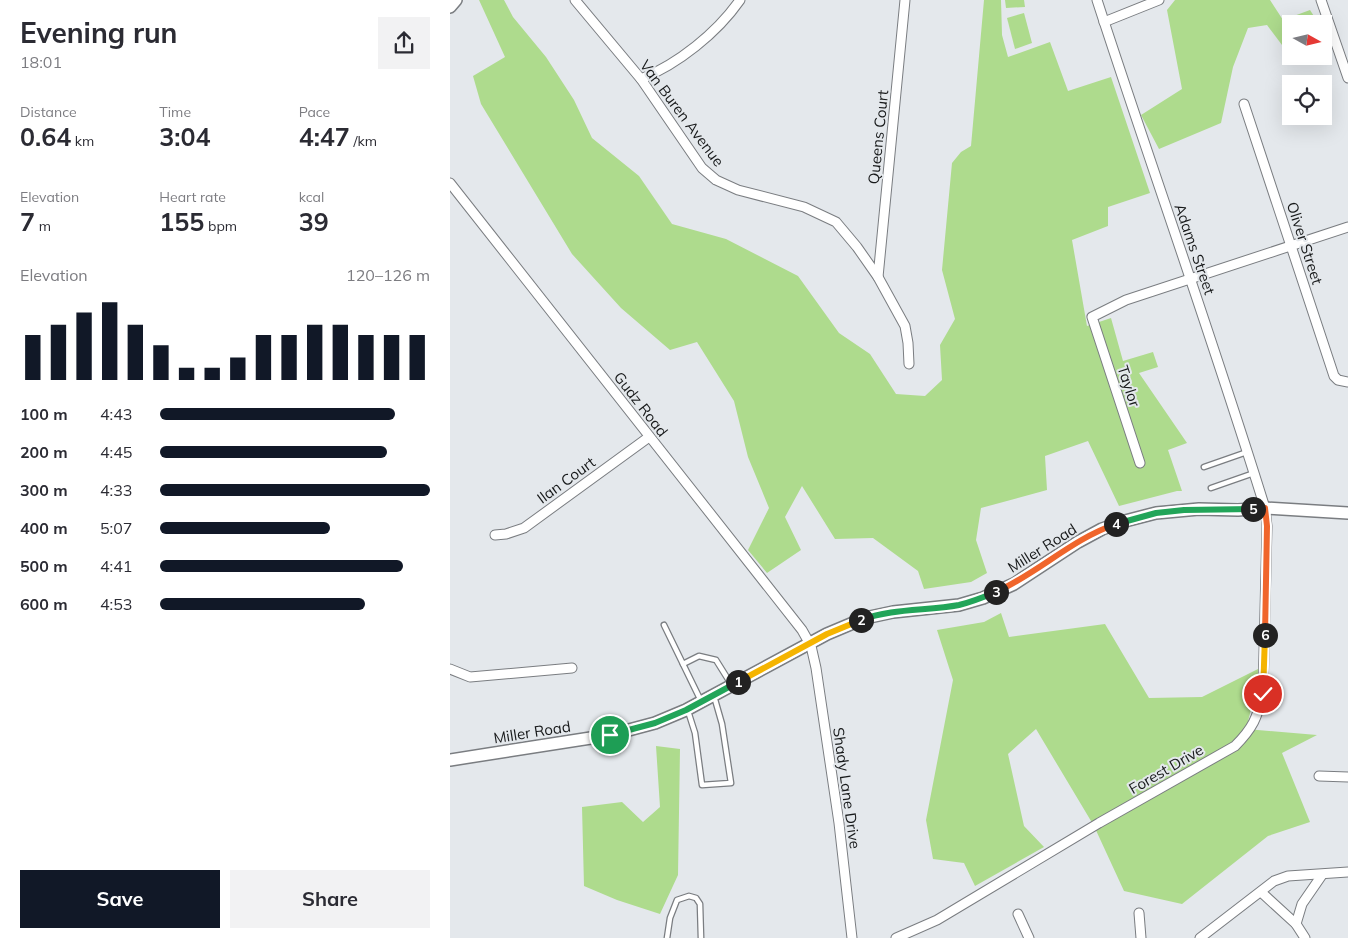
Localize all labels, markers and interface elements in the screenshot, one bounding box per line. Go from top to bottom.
text: Evening run [20,15,177,50]
north arrow [1282,15,1332,65]
map controls [1282,15,1332,125]
button: share [378,17,430,69]
text: 18:01 [20,52,62,72]
street label: Van Buren Avenue [636,56,728,170]
button: locate [1282,75,1332,125]
street label: Queens Court [864,89,892,185]
text: Distance [20,103,77,121]
text: Time [159,103,191,121]
text: Pace [299,103,330,121]
text: 0.64 [20,121,71,152]
text: 3:04 [159,121,211,152]
text: 4:47 [299,121,350,152]
text: km [71,132,94,150]
text: /km [350,132,377,150]
text: Elevation [20,188,79,206]
text: Heart rate [159,188,226,206]
text: kcal [299,188,324,206]
street label: Oliver Street [1283,199,1327,287]
street label: Adams Street [1171,201,1219,297]
text: 7 [20,206,35,237]
text: 155 [159,206,204,237]
text: 39 [299,206,329,237]
text: m [35,217,51,235]
text: bpm [204,217,237,235]
text: Elevation [20,265,88,285]
text: 120–126 m [346,265,430,285]
street label: Taylor [1113,363,1145,410]
street label: Gudz Road [610,368,672,440]
text: 100 m [20,404,68,424]
text: 4:43 [100,404,132,424]
text: 200 m [20,442,68,462]
text: 4:45 [100,442,132,462]
street label: Ilan Court [533,453,599,507]
text: 300 m [20,480,68,500]
text: 4:33 [100,480,132,500]
pin: 5 [1240,496,1266,522]
text: 5 [1249,500,1258,518]
pin: 4 [1104,512,1128,536]
text: 4 [1112,515,1121,533]
text: 400 m [20,518,68,538]
text: 5:07 [100,518,132,538]
street label: Miller Road [1004,519,1080,577]
text: 500 m [20,556,68,576]
text: 4:41 [100,556,132,576]
pin: 3 [984,580,1008,604]
text: 3 [992,583,1001,601]
text: 600 m [20,594,68,614]
text: 4:53 [100,594,132,614]
pin: 2 [848,608,874,632]
text: 2 [857,611,866,629]
pin: 6 [1252,622,1278,648]
text: 6 [1261,626,1270,644]
pin: 1 [726,670,750,694]
text: 1 [734,673,743,691]
pin [1242,673,1284,715]
icon: check [1249,680,1277,708]
pin [589,714,631,756]
street label: Miller Road [492,717,572,747]
icon: arrive [596,721,624,749]
street label: Shady Lane Drive [829,726,865,850]
street label: Forest Drive [1125,740,1207,798]
button: Save [20,870,220,928]
button: Share [230,870,430,928]

